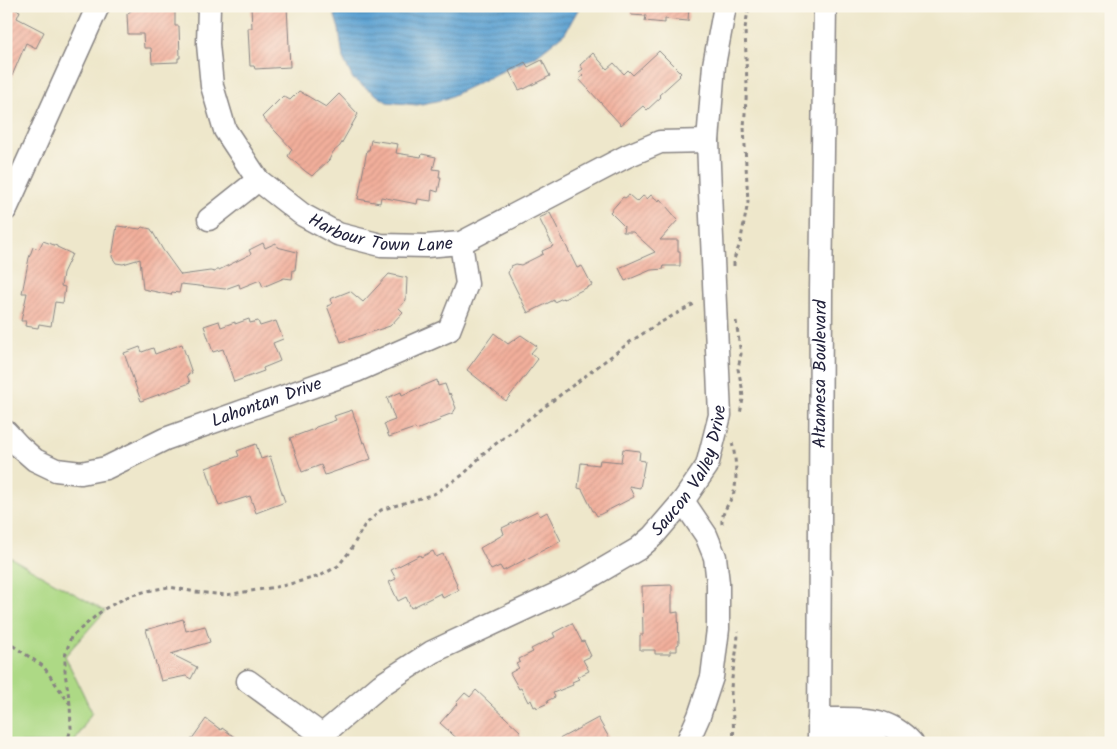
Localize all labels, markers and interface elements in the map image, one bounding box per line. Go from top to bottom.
street label: Harbour Town Lane [303,206,454,261]
street label: Altamesa Boulevard [806,299,835,448]
street label: Lahontan Drive [207,370,326,436]
street label: Saucon Valley Drive [644,405,735,543]

